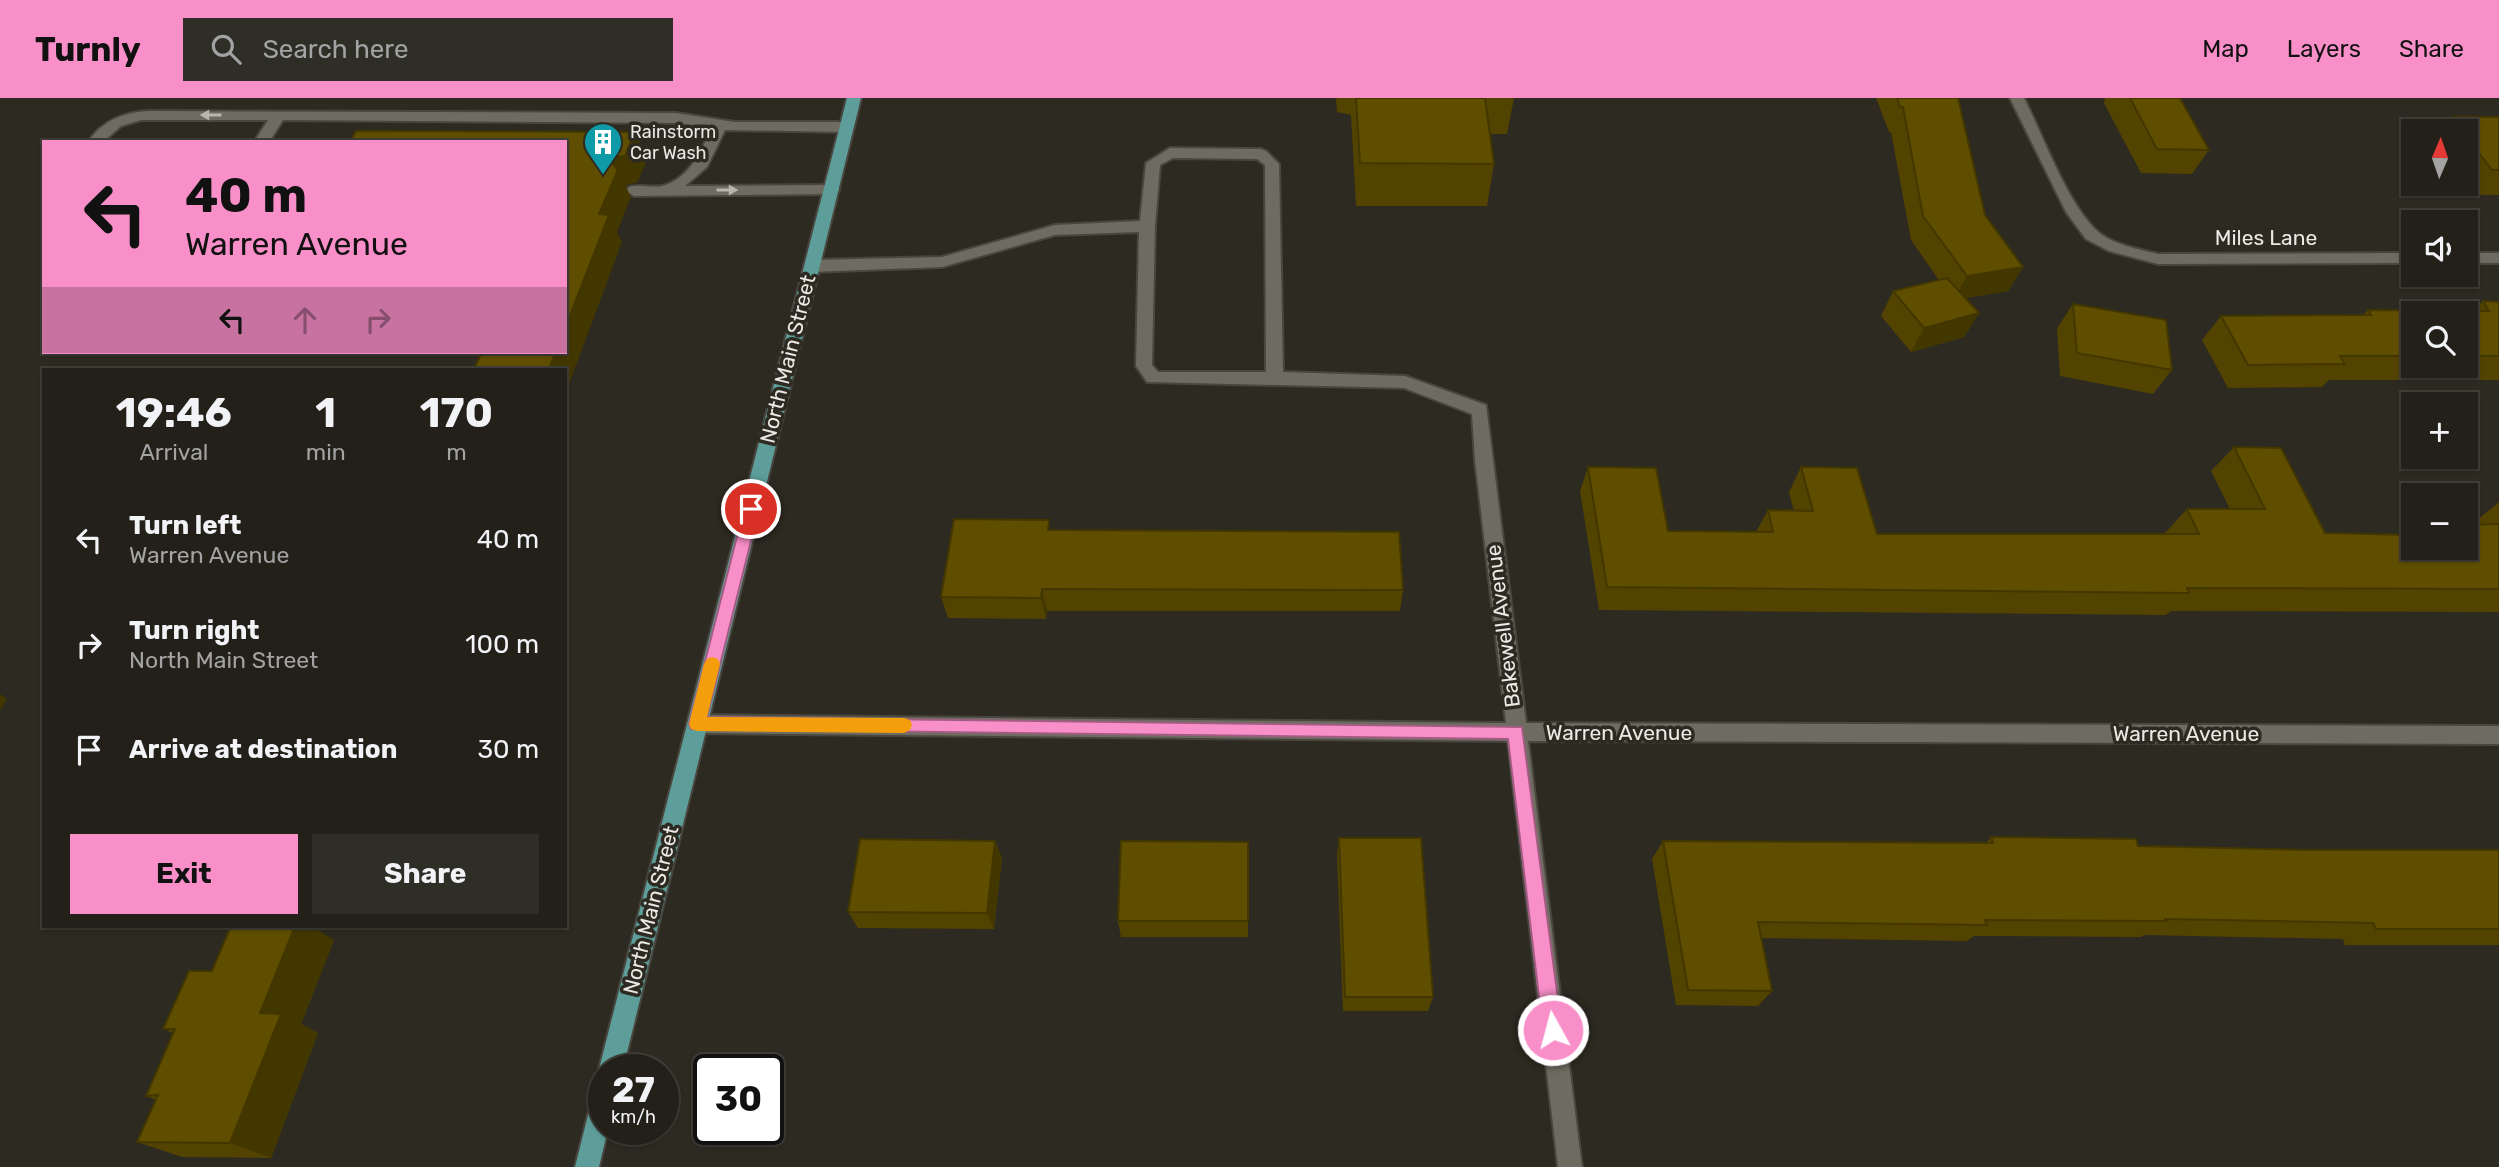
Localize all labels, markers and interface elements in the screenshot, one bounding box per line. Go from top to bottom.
search box [183,18,673,81]
text: Turnly [35,30,141,69]
icon: search [207,30,245,68]
text: Search here [263,34,409,65]
text: Map [2202,35,2249,63]
text: Layers [2287,35,2361,63]
text: Share [2399,35,2464,63]
one-way arrow [200,109,222,121]
north arrow [2401,119,2478,196]
map controls [2401,119,2478,560]
building icon: Rainstorm Car Wash [582,121,624,176]
place label: Rainstorm Car Wash [630,121,716,164]
text: 40 m [185,166,307,224]
icon: left [70,168,161,259]
one-way arrow [716,184,738,196]
button: sound [2401,210,2478,287]
text: Warren Avenue [185,225,408,263]
street label: Miles Lane [2215,225,2317,250]
street label: North Main Street [754,272,821,446]
icon: left [213,301,251,339]
icon: ahead [286,301,324,339]
icon: right [359,301,397,339]
button: search [2401,301,2478,378]
text: 19:46 [116,388,232,438]
text: 1 [315,388,336,438]
text: 170 [420,388,493,438]
button: + [2401,392,2478,469]
text: Arrival [139,438,208,466]
text: min [306,438,346,466]
text: m [446,438,467,466]
pin [721,479,781,539]
button: − [2401,483,2478,560]
icon: arrive [732,490,770,528]
text: Turn left [129,510,241,541]
icon: left [70,521,108,559]
text: 40 m [477,524,539,555]
text: Warren Avenue [129,541,289,569]
street label: Bakewell Avenue [1480,543,1525,709]
text: Turn right [129,615,259,646]
icon: right [70,626,108,664]
text: 100 m [465,629,539,660]
text: North Main Street [129,646,318,674]
street label: Warren Avenue [1546,720,1692,745]
street label: Warren Avenue [2113,721,2259,746]
icon: arrive [70,731,108,769]
text: Arrive at destination [129,734,397,765]
text: 30 m [477,734,539,765]
street label: North Main Street [617,823,684,997]
button: Exit [70,834,298,914]
button: Share [312,834,539,914]
position arrow [1516,993,1590,1067]
speed limit sign: 30 [693,1054,784,1145]
text: 27 [612,1069,655,1111]
text: km/h [611,1106,656,1128]

